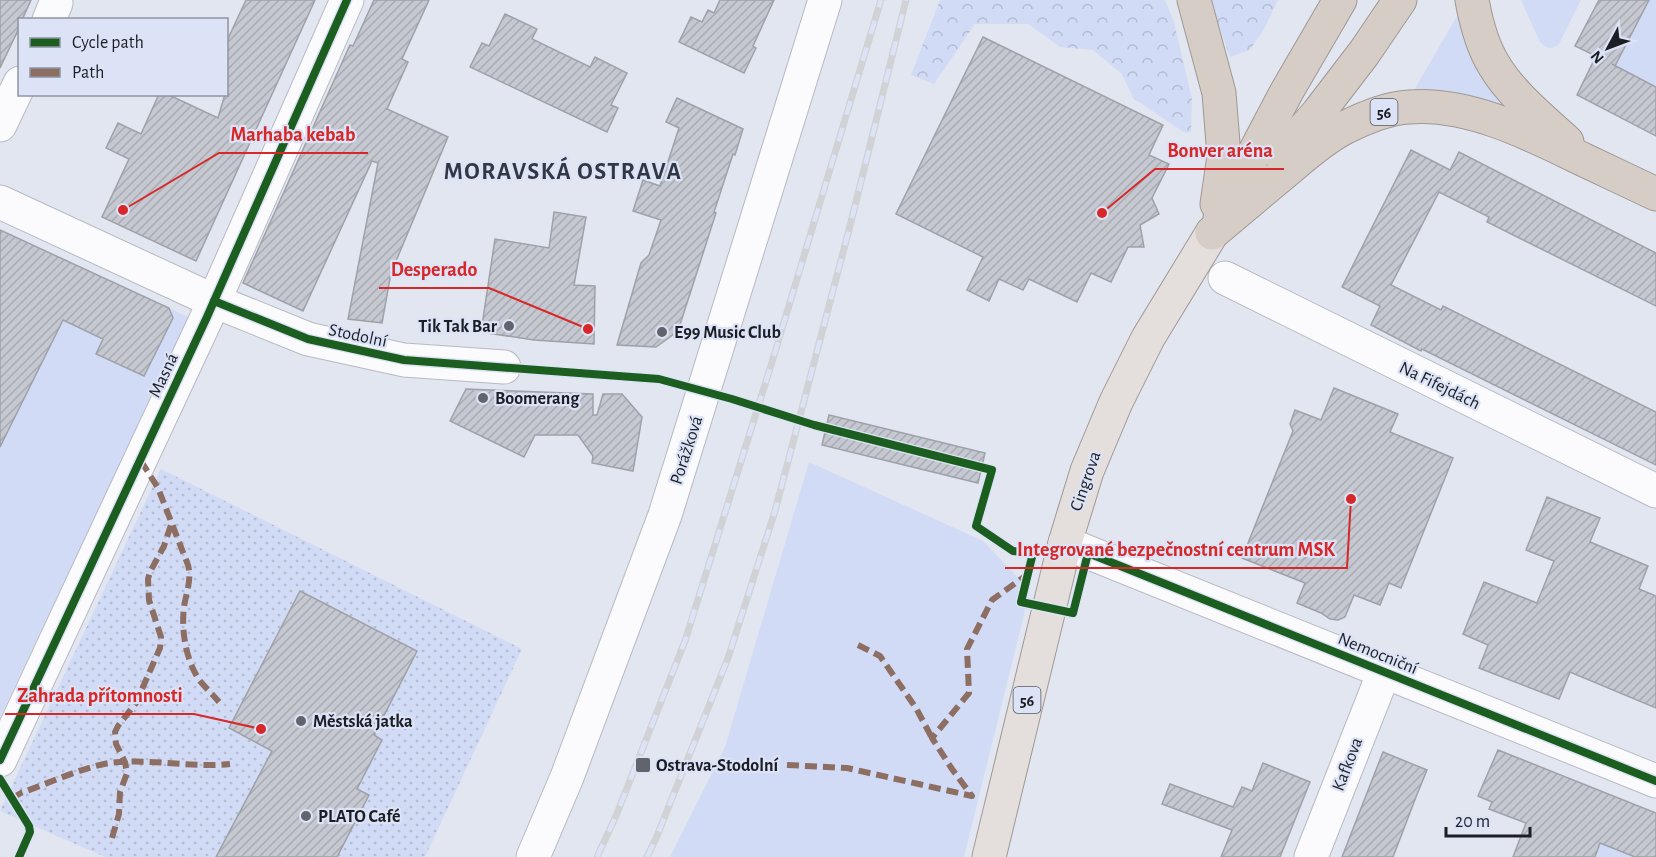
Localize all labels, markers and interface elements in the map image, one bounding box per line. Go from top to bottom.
legend [18,18,228,96]
north arrow [1578,18,1638,78]
text: Cycle path [72,34,144,52]
text: N [1588,48,1607,67]
text: Path [72,64,104,82]
road number: 56 [1370,99,1398,125]
callout: Marhaba kebab [219,115,368,153]
text: Marhaba kebab [231,125,355,145]
callout: Bonver aréna [1155,131,1284,169]
text: Bonver aréna [1167,141,1273,161]
district label: MORAVSKÁ OSTRAVA [444,156,682,184]
callout: Desperado [379,250,489,288]
text: Desperado [391,260,477,280]
place label: Tik Tak Bar [418,318,498,336]
marker: Tik Tak Bar [502,319,516,333]
street label: Stodolní [327,321,389,351]
place label: E99 Music Club [674,324,781,342]
marker: E99 Music Club [655,325,669,339]
street label: Masná [146,350,182,400]
street label: Na Fifejdách [1396,359,1483,413]
place label: Boomerang [495,390,580,408]
marker: Boomerang [476,391,490,405]
street label: Porážková [667,414,706,487]
street label: Cingrova [1067,449,1105,513]
callout: Integrované bezpečnostní centrum MSK [1005,530,1347,568]
text: Integrované bezpečnostní centrum MSK [1017,540,1335,560]
street label: Nemocniční [1335,630,1421,678]
callout: Zahrada přítomnosti [5,676,194,714]
text: Zahrada přítomnosti [17,686,183,706]
road number: 56 [1014,687,1040,713]
place label: Městská jatka [313,713,413,731]
marker: Městská jatka [294,714,308,728]
street label: Kafkova [1330,735,1366,794]
marker: Ostrava-Stodolní [634,756,652,774]
place label: Ostrava-Stodolní [656,757,779,775]
scale bar [1446,800,1530,838]
place label: PLATO Café [318,808,401,826]
marker: PLATO Café [299,809,313,823]
text: 20 m [1455,813,1490,831]

